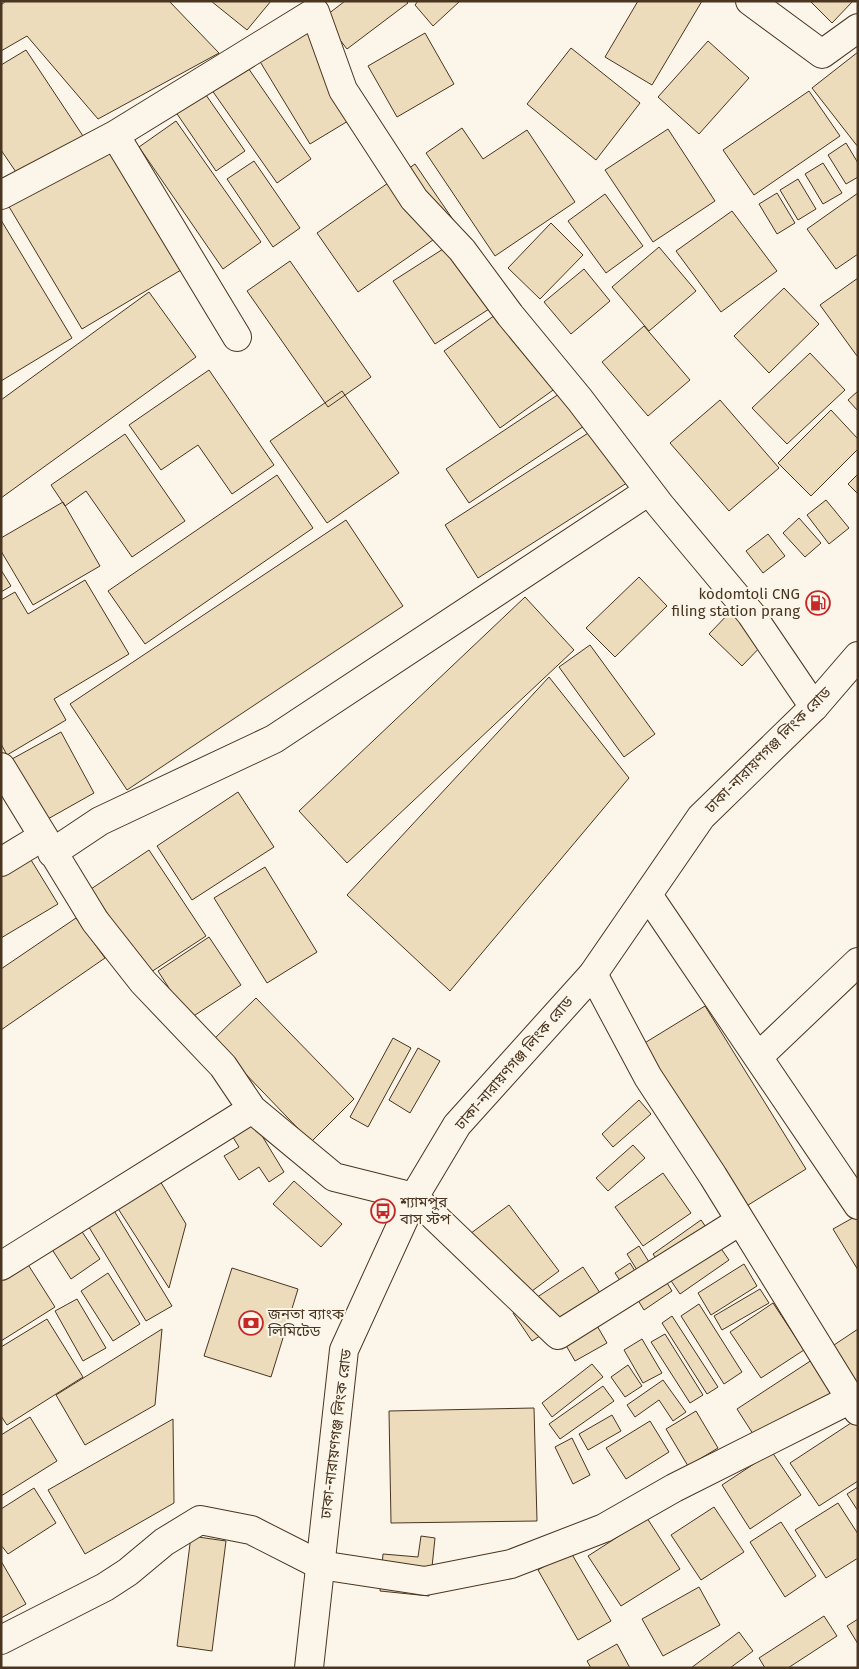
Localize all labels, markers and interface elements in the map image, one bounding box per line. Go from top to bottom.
place label: kodomtoli CNG filing station prang [672,585,800,620]
fuel station icon: kodomtoli CNG filing station prang [805,590,831,616]
street label: ঢাকা-নারায়ণগঞ্জ লিংক রোড [701,683,835,817]
street label: ঢাকা-নারায়ণগঞ্জ লিংক রোড [451,992,577,1134]
place label: শ্যামপুর বাস স্টপ [399,1193,451,1228]
bus stop icon: শ্যামপুর বাস স্টপ [370,1198,396,1224]
place label: জনতা ব্যাংক লিমিটেড [267,1305,345,1340]
bank icon: জনতা ব্যাংক লিমিটেড [238,1310,264,1336]
street label: ঢাকা-নারায়ণগঞ্জ লিংক রোড [317,1348,355,1521]

